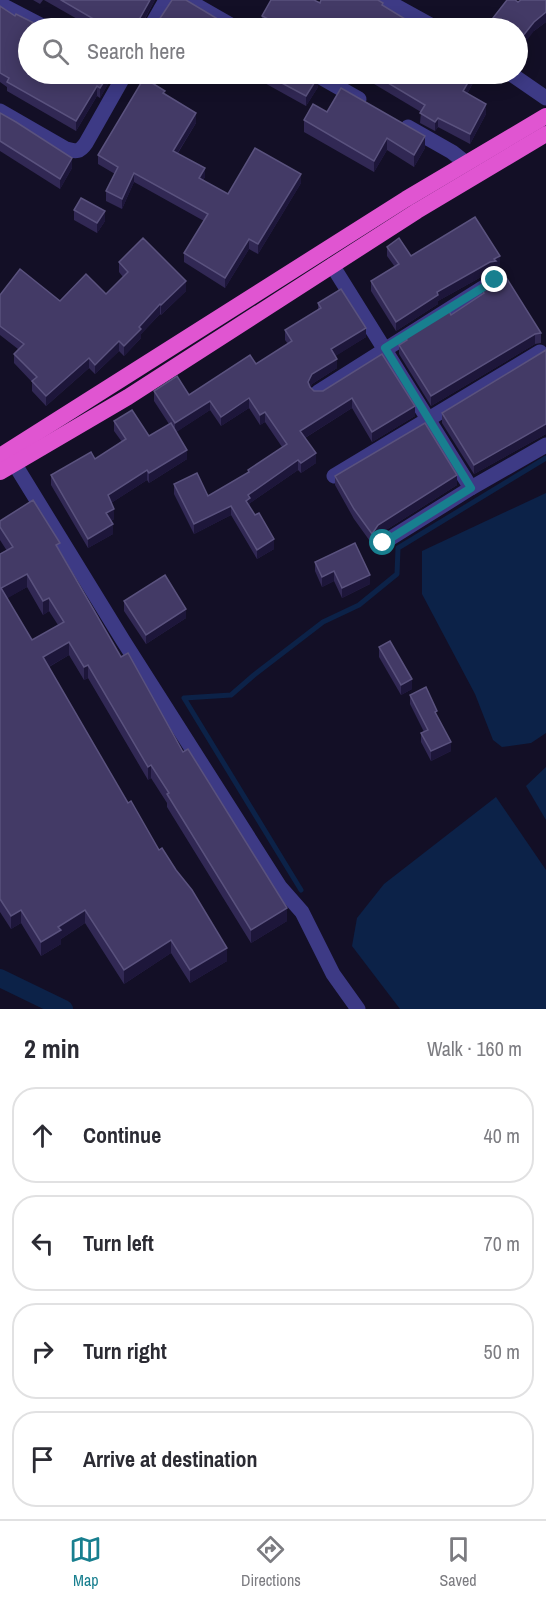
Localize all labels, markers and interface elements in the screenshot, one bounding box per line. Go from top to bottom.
search box [18,18,528,84]
icon: search [39,35,72,68]
text: Search here [87,36,185,66]
route end [481,266,507,292]
route start [369,529,395,555]
text: 2 min [24,1031,80,1066]
text: Walk · 160 m [427,1035,522,1062]
icon: ahead [26,1119,59,1152]
text: Continue [83,1120,161,1150]
text: 40 m [484,1122,520,1149]
icon: left [26,1227,59,1260]
text: Turn left [83,1228,154,1258]
text: 70 m [484,1230,520,1257]
icon: right [26,1335,59,1368]
text: Turn right [83,1336,167,1366]
text: 50 m [484,1338,520,1365]
icon: arrive [26,1443,59,1476]
text: Arrive at destination [83,1444,257,1474]
tab: Map [69,1533,102,1591]
tab: Directions [241,1533,301,1591]
tab: Saved [439,1533,477,1591]

